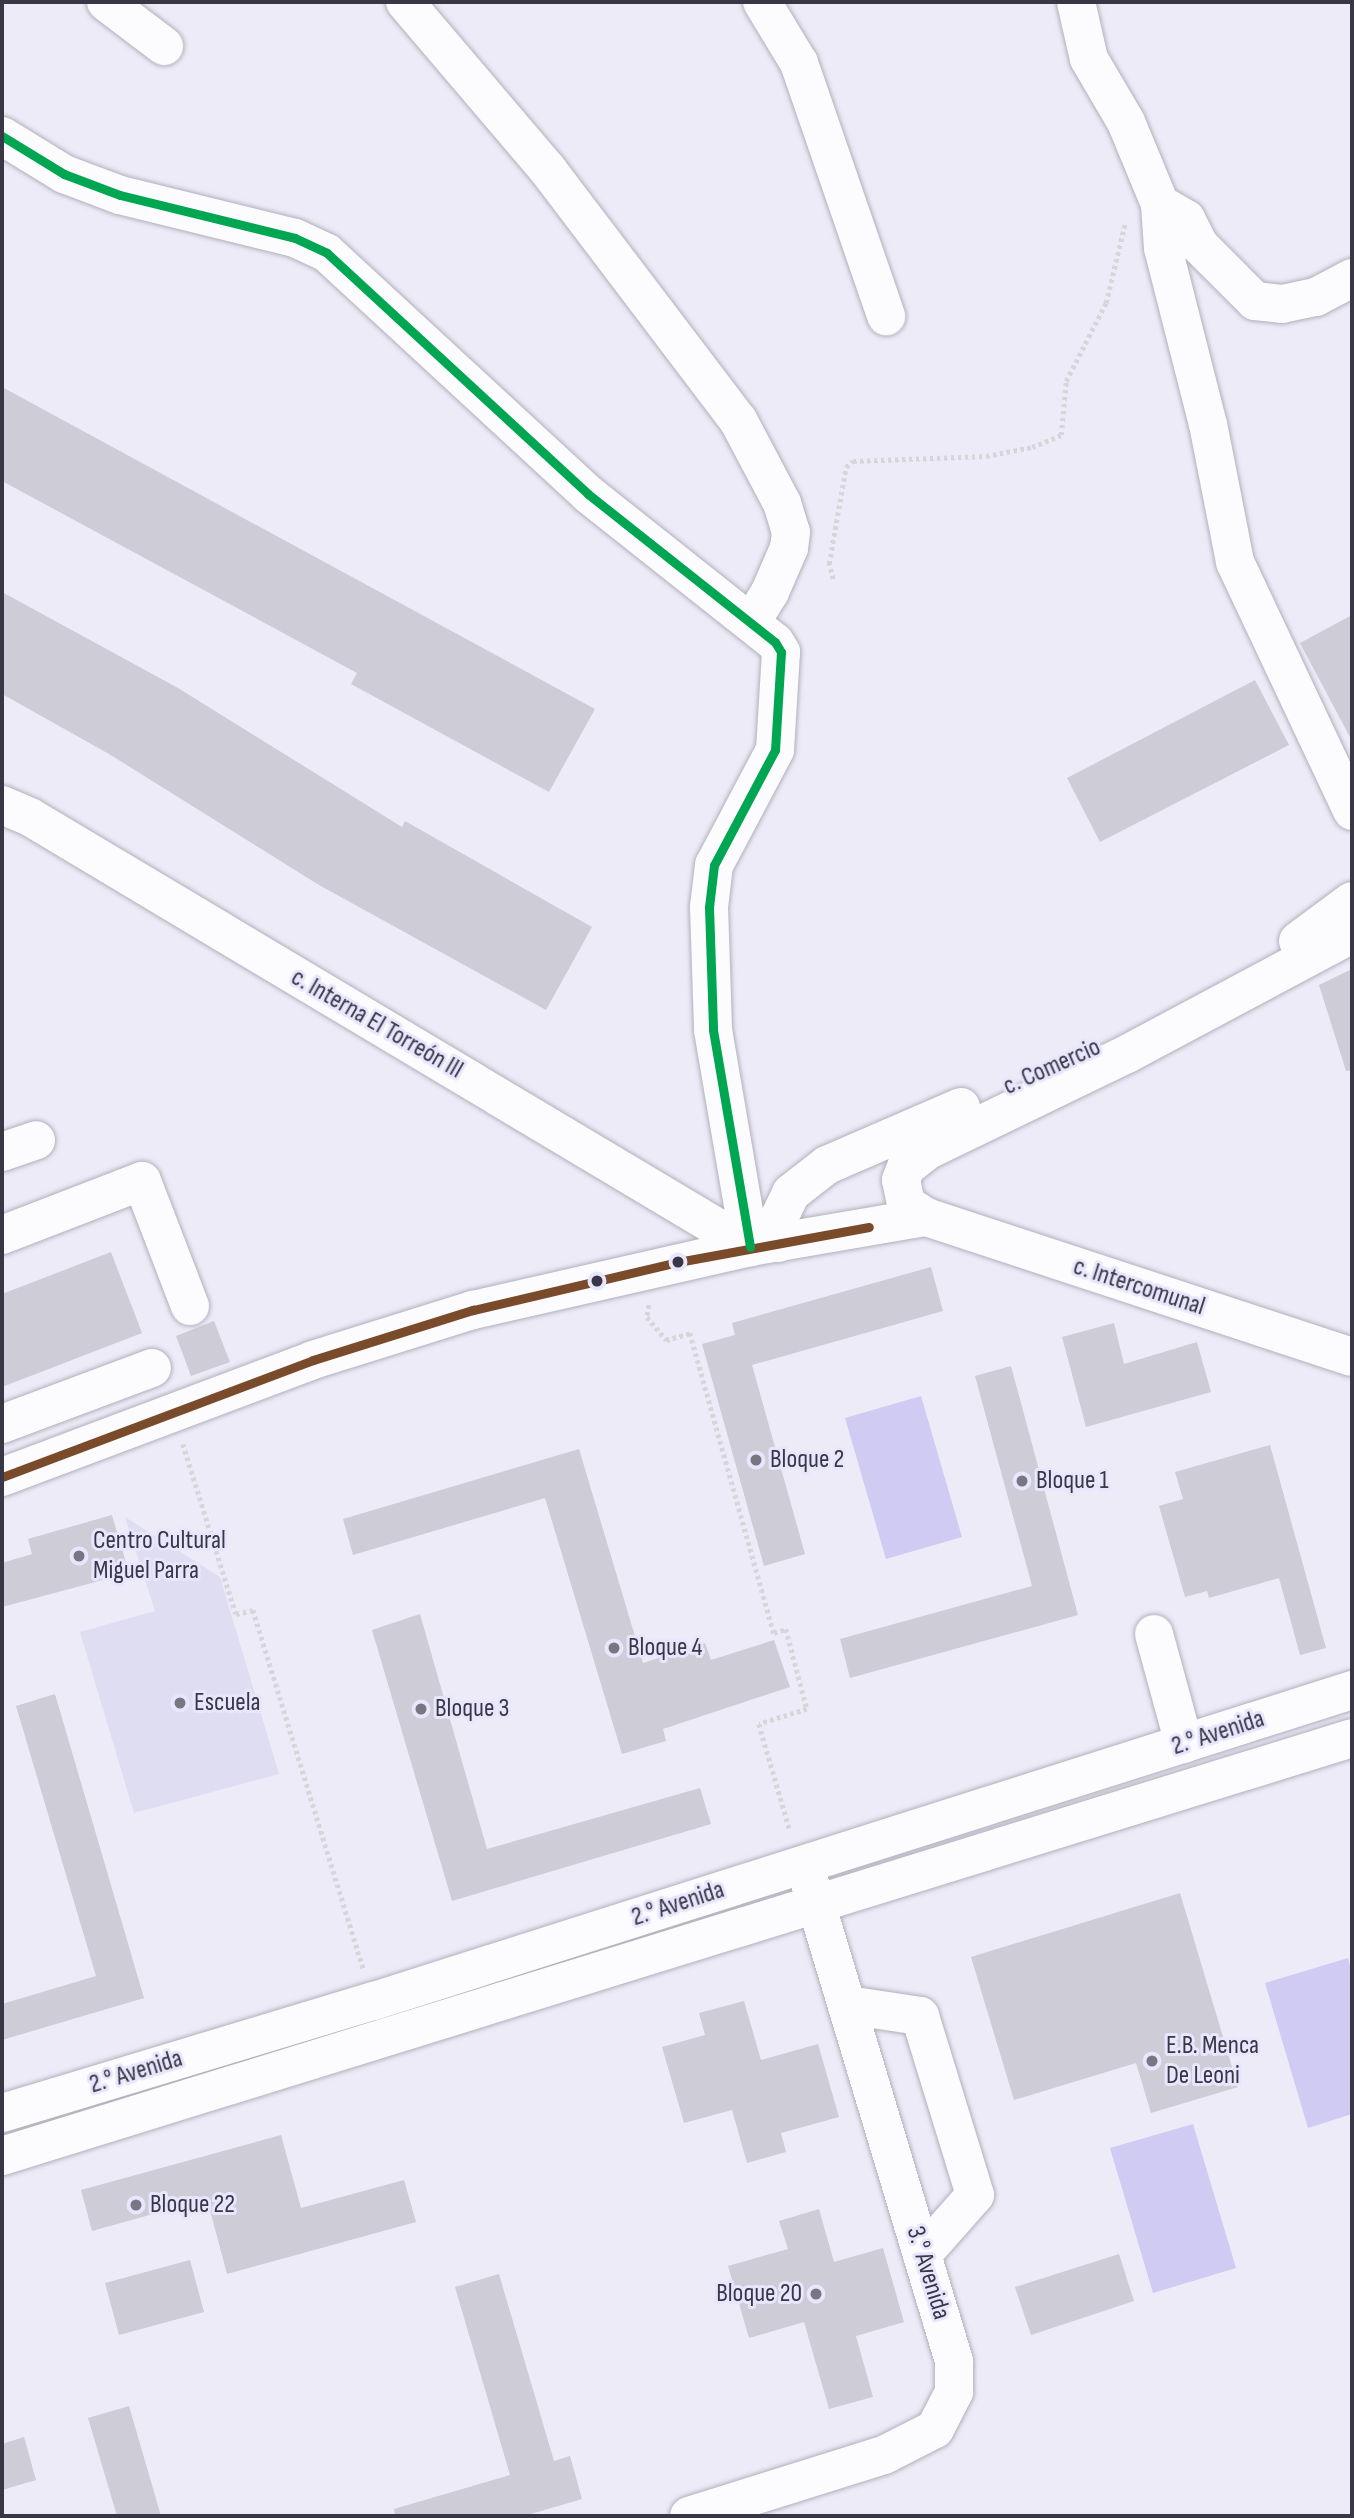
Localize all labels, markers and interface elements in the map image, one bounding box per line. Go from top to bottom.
street label: c. Interna El Torreón III [285,962,469,1086]
street label: c. Comercio [998,1032,1106,1102]
street label: c. Intercomunal [1069,1251,1209,1323]
unlabelled marker [671,1255,685,1269]
unlabelled marker [590,1274,604,1288]
place label: Bloque 2 [770,1444,844,1476]
marker: Bloque 2 [748,1452,764,1468]
place label: Bloque 1 [1036,1465,1109,1497]
marker: Bloque 1 [1014,1473,1030,1489]
place label: Centro Cultural Miguel Parra [93,1525,226,1586]
marker: Centro Cultural Miguel Parra [71,1548,87,1564]
place label: Bloque 4 [628,1632,702,1664]
marker: Bloque 4 [606,1640,622,1656]
place label: Escuela [194,1687,261,1719]
place label: Bloque 3 [435,1693,509,1725]
marker: Escuela [172,1695,188,1711]
marker: Bloque 3 [413,1701,429,1717]
street label: 2.° Avenida [1168,1703,1268,1763]
street label: 2.° Avenida [628,1874,728,1934]
place label: E.B. Menca De Leoni [1166,2030,1259,2092]
street label: 2.° Avenida [86,2043,186,2101]
marker: E.B. Menca De Leoni [1144,2053,1160,2069]
place label: Bloque 22 [150,2189,235,2221]
marker: Bloque 22 [128,2197,144,2213]
street label: 3.° Avenida [899,2223,957,2323]
place label: Bloque 20 [716,2278,802,2310]
marker: Bloque 20 [808,2286,824,2302]

